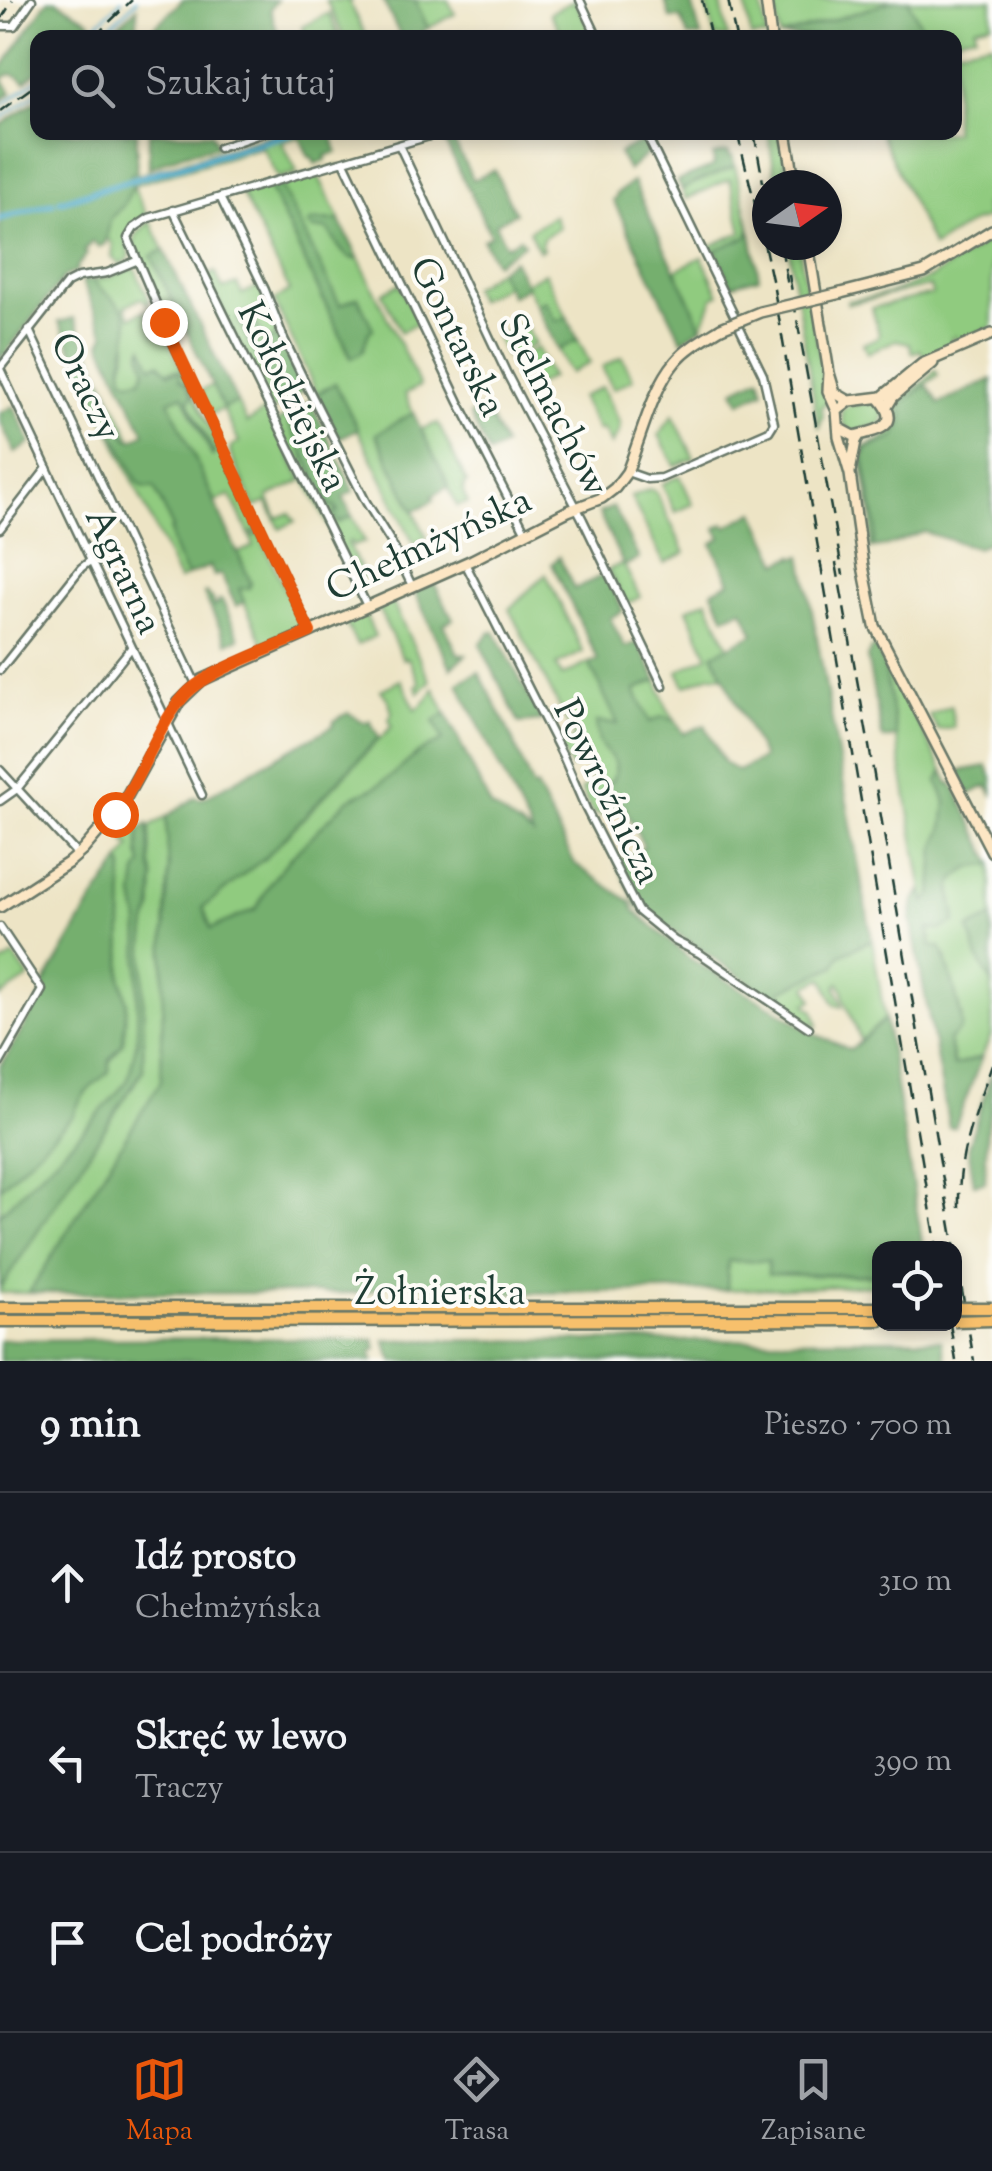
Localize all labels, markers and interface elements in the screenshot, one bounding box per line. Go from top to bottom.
search box [30,30,962,140]
icon: search [65,58,120,113]
text: Szukaj tutaj [145,58,336,112]
north arrow [752,170,842,260]
street label: Gontarska [394,249,517,427]
street label: Kołodziejska [221,294,360,502]
route end [142,300,188,346]
street label: Stelmachów [482,305,621,507]
street label: Oraczy [34,325,133,451]
street label: Chełmżyńska [318,475,541,618]
street label: Agrarna [69,500,174,644]
street label: Powroźnicza [537,691,673,894]
route start [93,792,139,838]
map controls [872,1241,962,1331]
button: locate [872,1241,962,1331]
street label: Żołnierska [355,1268,525,1322]
text: 9 min [40,1396,141,1456]
text: Pieszo · 700 m [764,1403,952,1449]
text: Idź prosto [135,1532,296,1586]
icon: ahead [40,1555,95,1610]
text: 310 m [878,1559,952,1605]
text: Chełmżyńska [135,1586,321,1632]
text: Skręć w lewo [135,1712,347,1766]
icon: left [40,1735,95,1790]
text: 390 m [874,1739,952,1785]
text: Traczy [135,1766,223,1812]
icon: arrive [40,1915,95,1970]
text: Cel podróży [135,1915,332,1969]
tab: Mapa [126,2052,193,2152]
tab: Trasa [445,2052,509,2152]
tab: Zapisane [761,2052,866,2152]

